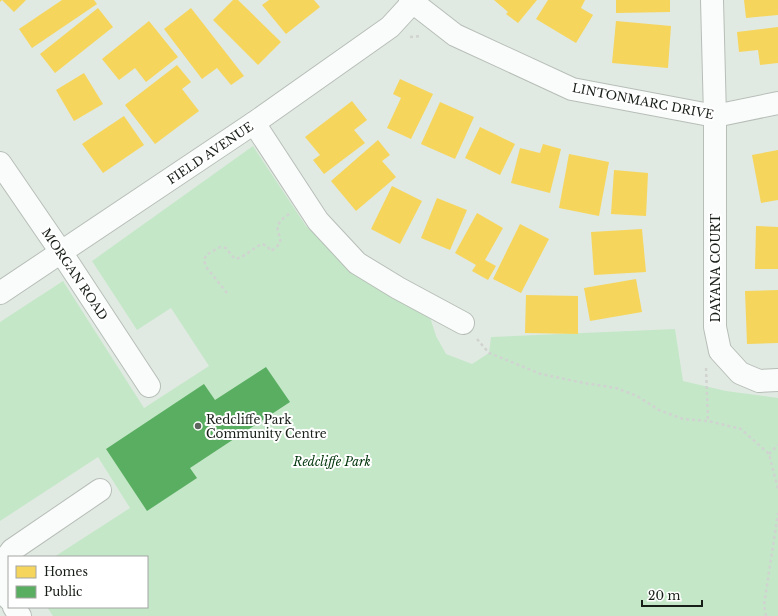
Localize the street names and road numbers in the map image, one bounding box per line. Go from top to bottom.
street label: LINTONMARC DRIVE [571,80,715,122]
street label: FIELD AVENUE [164,119,256,187]
street label: DAYANA COURT [708,213,723,322]
street label: MORGAN ROAD [39,225,111,323]

